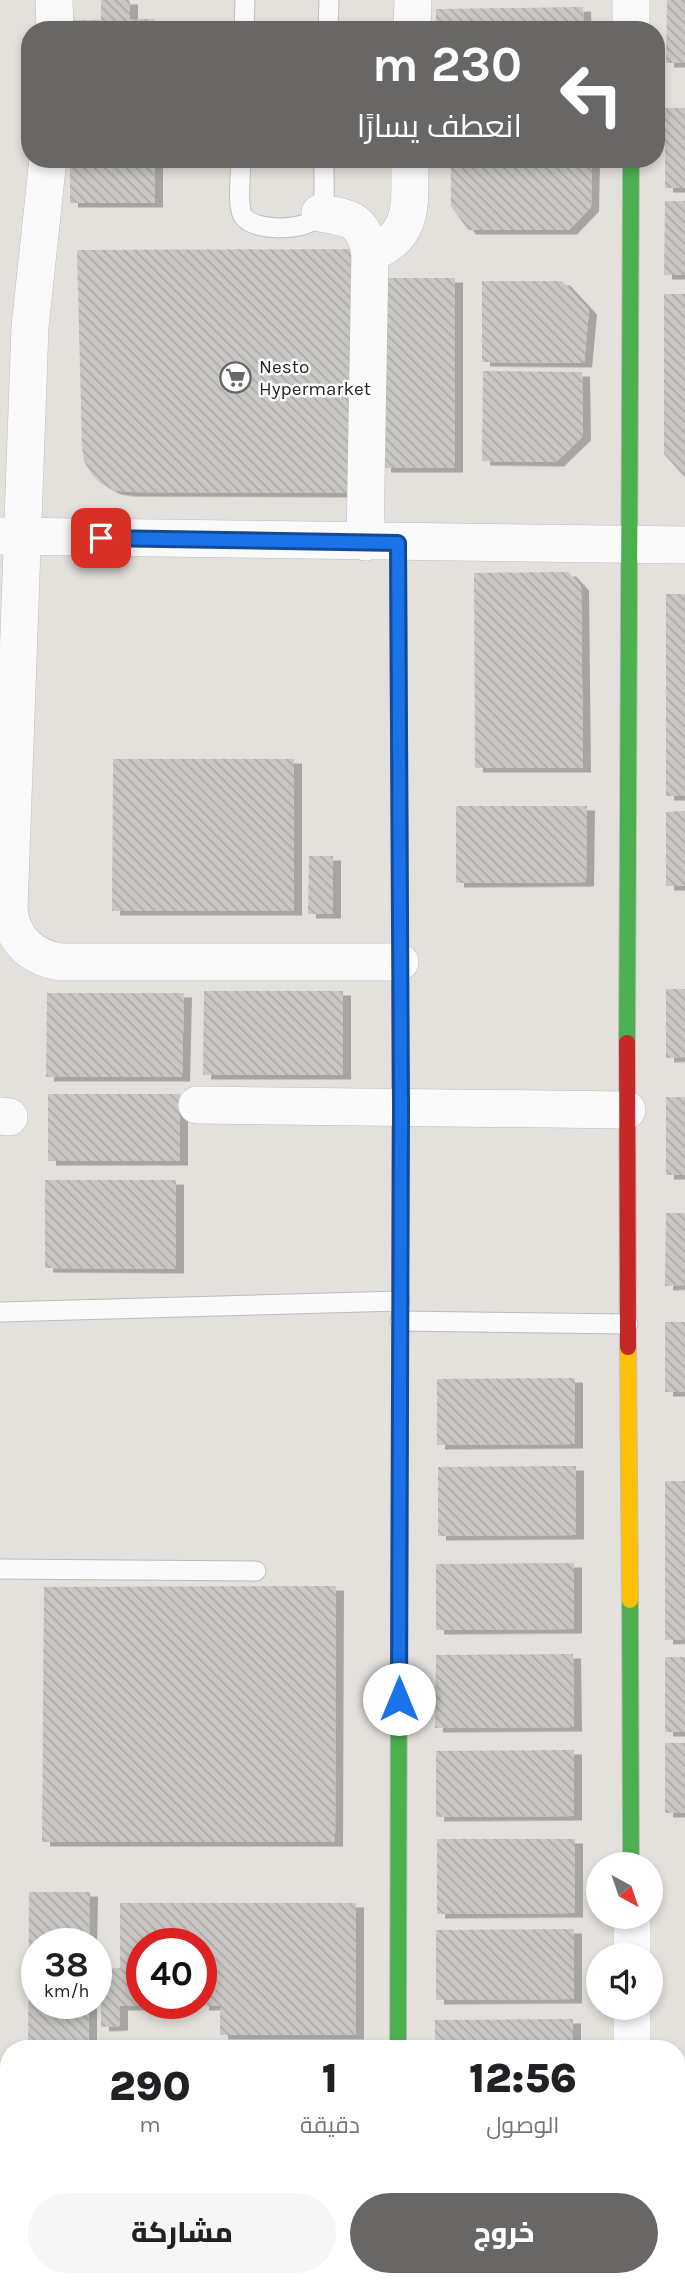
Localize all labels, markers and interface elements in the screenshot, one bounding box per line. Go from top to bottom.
text: 230 m [372,36,522,93]
icon: left [546,49,637,140]
text: انعطف يسارًا [357,108,522,145]
place label: Nesto Hypermarket [259,356,371,400]
supermarket icon: Nesto Hypermarket [219,360,253,394]
pin [71,508,131,568]
icon: arrive [82,519,120,557]
position arrow [362,1662,436,1736]
north arrow [586,1852,663,1928]
map controls [586,1852,663,2020]
speed limit sign: 40 [126,1928,217,2019]
button: sound [586,1943,663,2020]
text: 38 [44,1944,89,1985]
text: km/h [44,1980,89,2002]
text: 1 [322,2053,338,2103]
text: 12:56 [469,2053,577,2103]
text: 290 [109,2061,191,2111]
text: m [139,2111,161,2138]
text: دقيقة [300,2112,360,2139]
text: الوصول [486,2112,560,2139]
button: مشاركة [28,2193,336,2273]
button: خروج [350,2193,658,2273]

